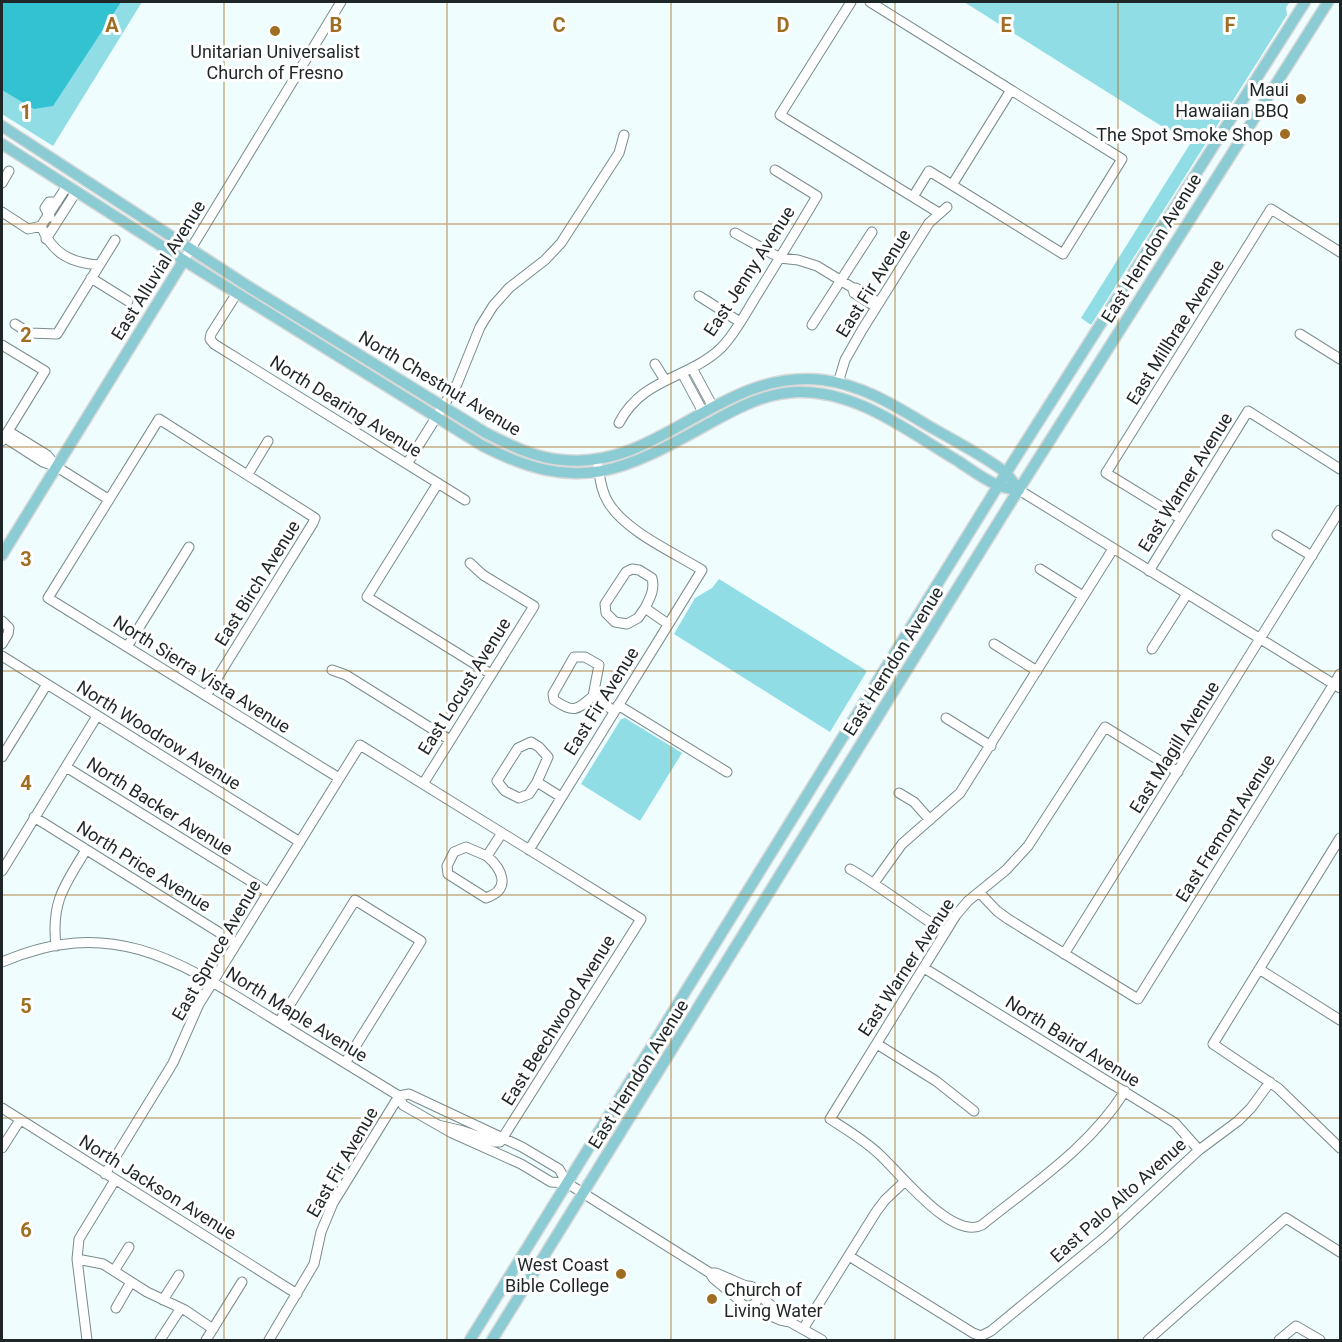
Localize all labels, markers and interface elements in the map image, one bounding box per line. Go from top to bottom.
text: A [105,13,119,37]
text: B [330,13,342,37]
text: C [552,13,566,37]
text: D [777,13,790,37]
text: E [1000,13,1012,37]
text: F [1225,13,1236,37]
marker: Unitarian Universalist Church of Fresno [268,24,282,38]
place label: Unitarian Universalist Church of Fresno [190,41,360,83]
place label: Maui Hawaiian BBQ [1175,79,1289,121]
marker: Maui Hawaiian BBQ [1294,92,1308,106]
text: 1 [20,100,32,124]
place label: The Spot Smoke Shop [1096,124,1273,145]
marker: The Spot Smoke Shop [1278,127,1292,141]
street label: East Herndon Avenue [1097,170,1205,326]
street label: East Alluvial Avenue [107,196,209,344]
street label: East Jenny Avenue [699,202,799,340]
street label: East Fir Avenue [831,225,915,341]
street label: East Millbrae Avenue [1122,256,1228,408]
text: 2 [20,323,32,347]
street label: North Chestnut Avenue [355,326,525,440]
street label: North Dearing Avenue [266,351,426,461]
street label: East Warner Avenue [1134,409,1236,555]
street label: East Birch Avenue [210,516,304,650]
text: 3 [20,547,32,571]
street label: East Herndon Avenue [839,583,947,739]
street label: North Sierra Vista Avenue [110,611,294,737]
street label: East Locust Avenue [413,614,515,758]
street label: East Fir Avenue [559,643,643,759]
street label: North Woodrow Avenue [73,676,245,794]
street label: East Magill Avenue [1125,677,1223,817]
street label: East Fremont Avenue [1171,750,1279,906]
street label: North Backer Avenue [83,753,237,859]
text: 4 [20,771,32,795]
street label: North Price Avenue [73,816,215,916]
street label: East Spruce Avenue [167,876,265,1024]
street label: East Warner Avenue [854,894,958,1040]
street label: East Beechwood Avenue [497,931,619,1109]
street label: North Maple Avenue [222,962,372,1066]
street label: North Baird Avenue [1002,991,1144,1091]
text: 5 [20,994,32,1018]
street label: East Herndon Avenue [584,996,692,1152]
street label: East Fir Avenue [302,1103,382,1221]
street label: North Jackson Avenue [76,1130,240,1244]
street label: East Palo Alto Avenue [1046,1134,1190,1266]
text: 6 [20,1218,32,1242]
place label: West Coast Bible College [505,1254,609,1296]
marker: West Coast Bible College [614,1267,628,1281]
place label: Church of Living Water [724,1279,823,1321]
marker: Church of Living Water [705,1292,719,1306]

